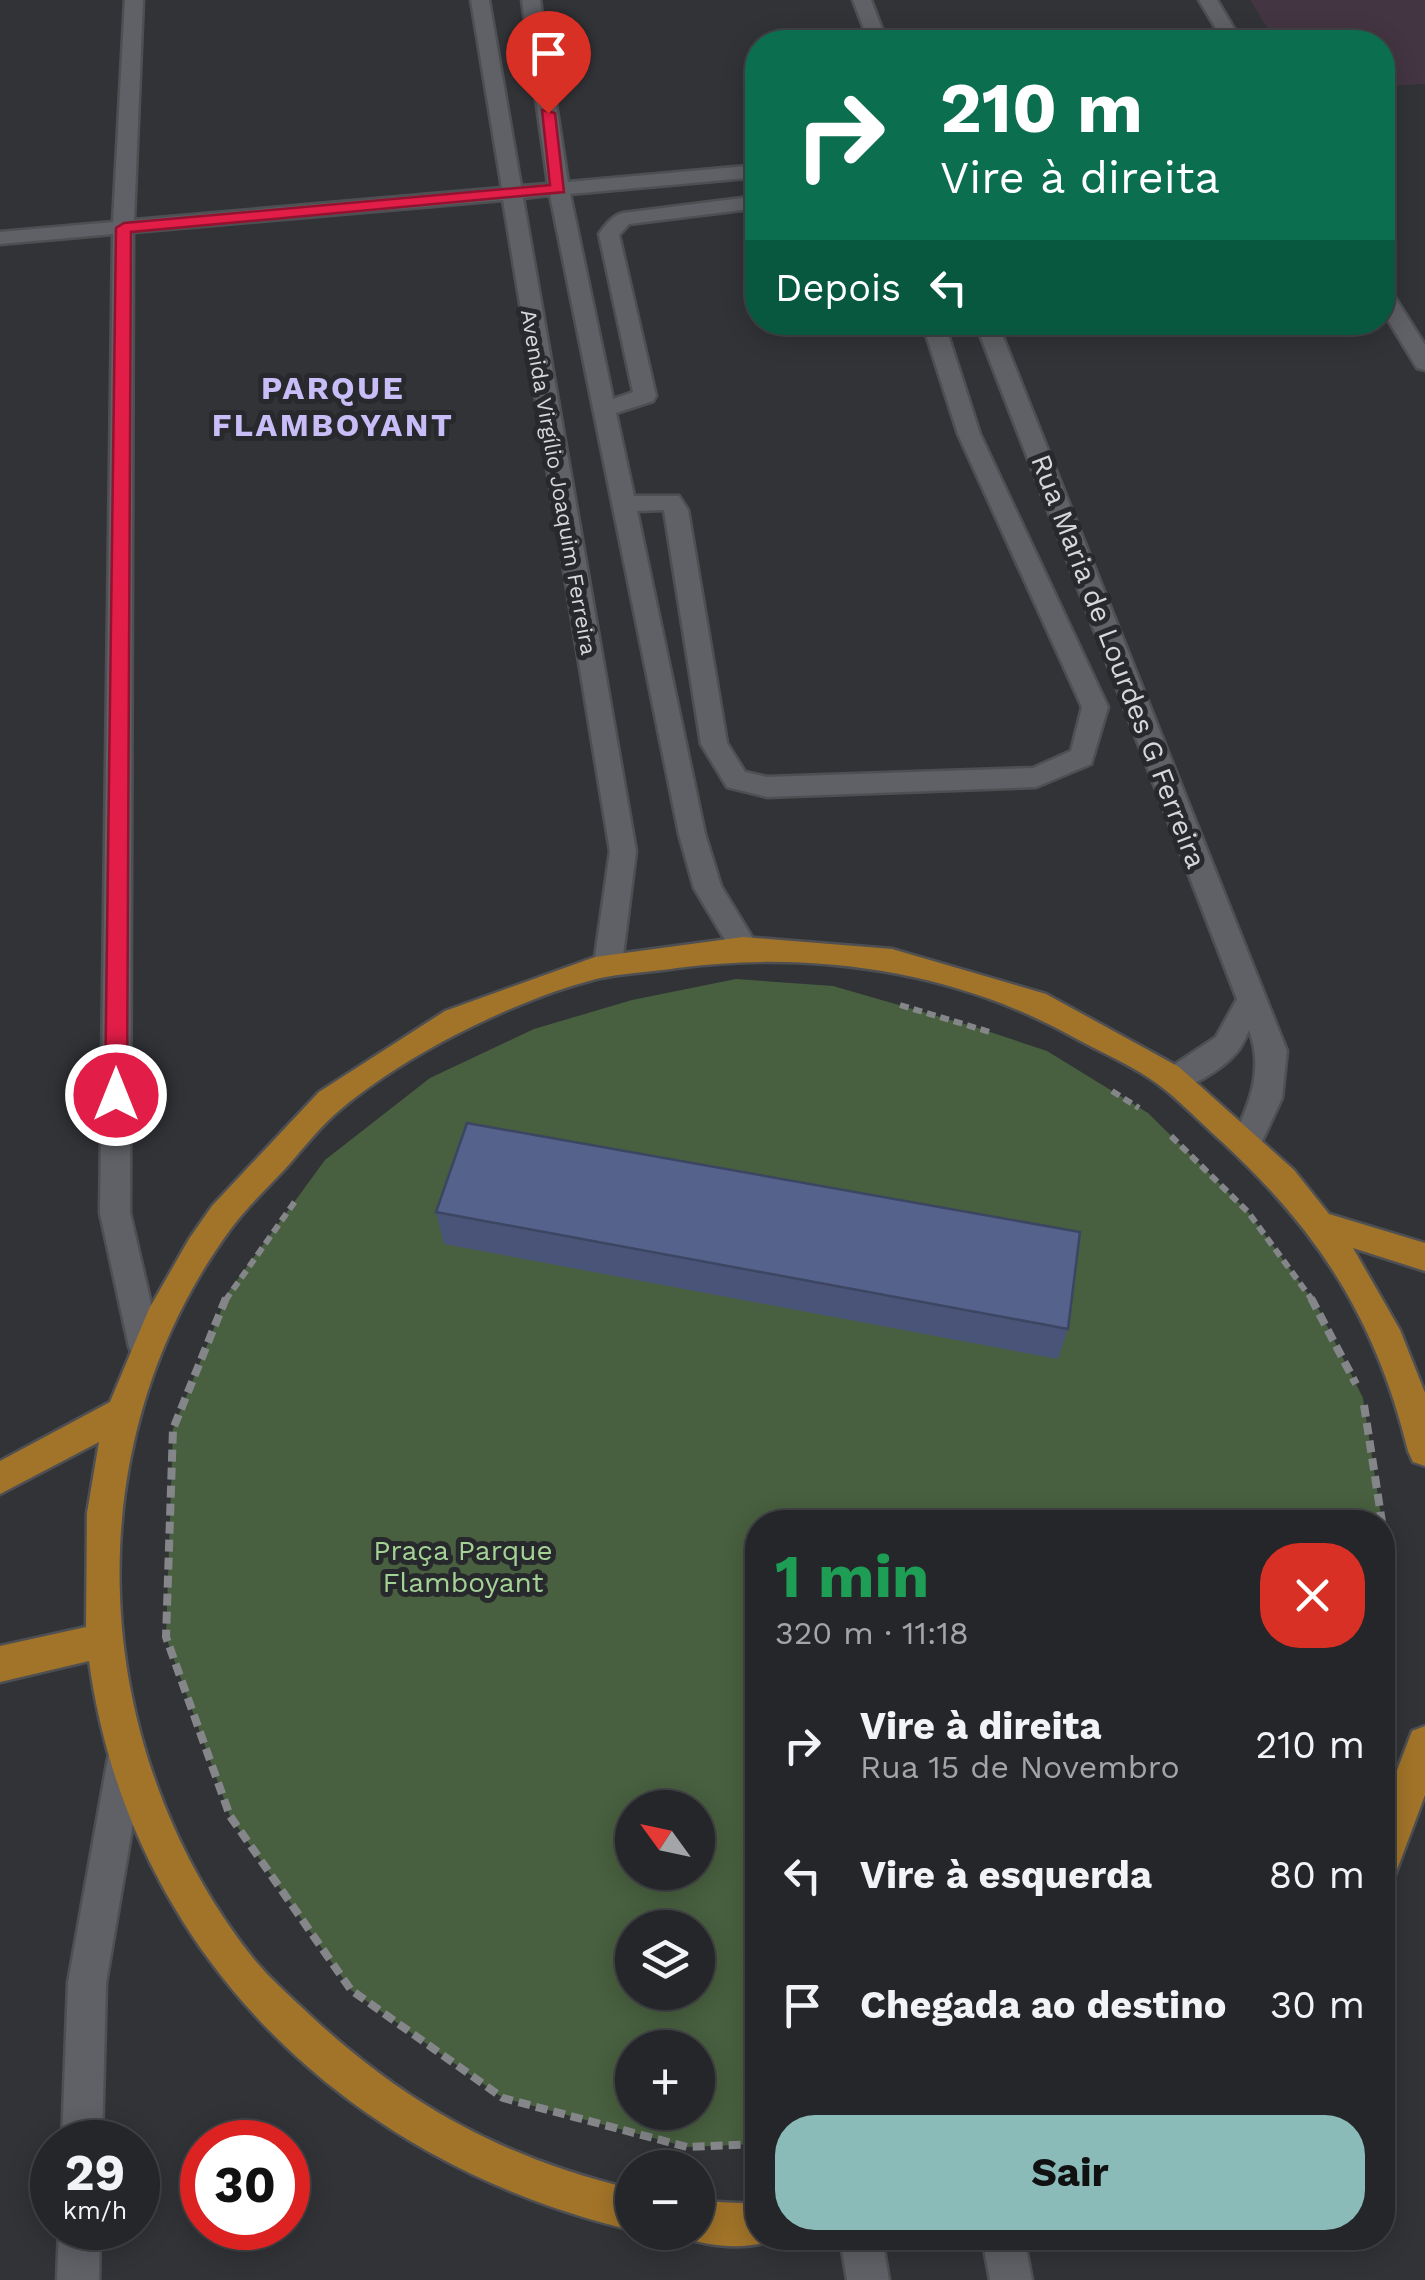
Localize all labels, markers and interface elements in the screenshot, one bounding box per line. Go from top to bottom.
pin [506,11,591,114]
icon: arrive [521,26,576,81]
text: 210 m [940,67,1143,149]
icon: right [775,70,905,200]
text: Vire à direita [940,151,1220,204]
icon: left [921,260,976,315]
text: Depois [775,266,901,310]
street label: Avenida Virgílio Joaquim Ferreira [516,307,601,657]
district label: PARQUE FLAMBOYANT [212,369,454,444]
street label: Rua Maria de Lourdes G Ferreira [1024,450,1213,873]
position arrow [64,1043,168,1147]
park label: Praça Parque Flamboyant [373,1534,553,1599]
text: 1 min [775,1541,929,1612]
button: close [1260,1543,1365,1648]
text: 320 m · 11:18 [775,1614,969,1652]
text: Vire à direita [860,1704,1101,1748]
icon: right [775,1718,830,1773]
text: 210 m [1255,1723,1365,1767]
text: Rua 15 de Novembro [860,1748,1180,1786]
north arrow [615,1790,715,1890]
map controls [615,1790,715,2250]
icon: left [775,1848,830,1903]
text: Vire à esquerda [860,1853,1152,1897]
text: 80 m [1269,1853,1365,1897]
button: layers [615,1910,715,2010]
icon: arrive [775,1978,830,2033]
text: Chegada ao destino [860,1983,1227,2027]
text: 30 m [1270,1983,1365,2027]
button: + [615,2030,715,2130]
button: Sair [775,2115,1365,2230]
speed limit sign: 30 [180,2120,310,2250]
text: 29 [65,2143,125,2202]
button: − [615,2150,715,2250]
text: km/h [63,2196,127,2225]

